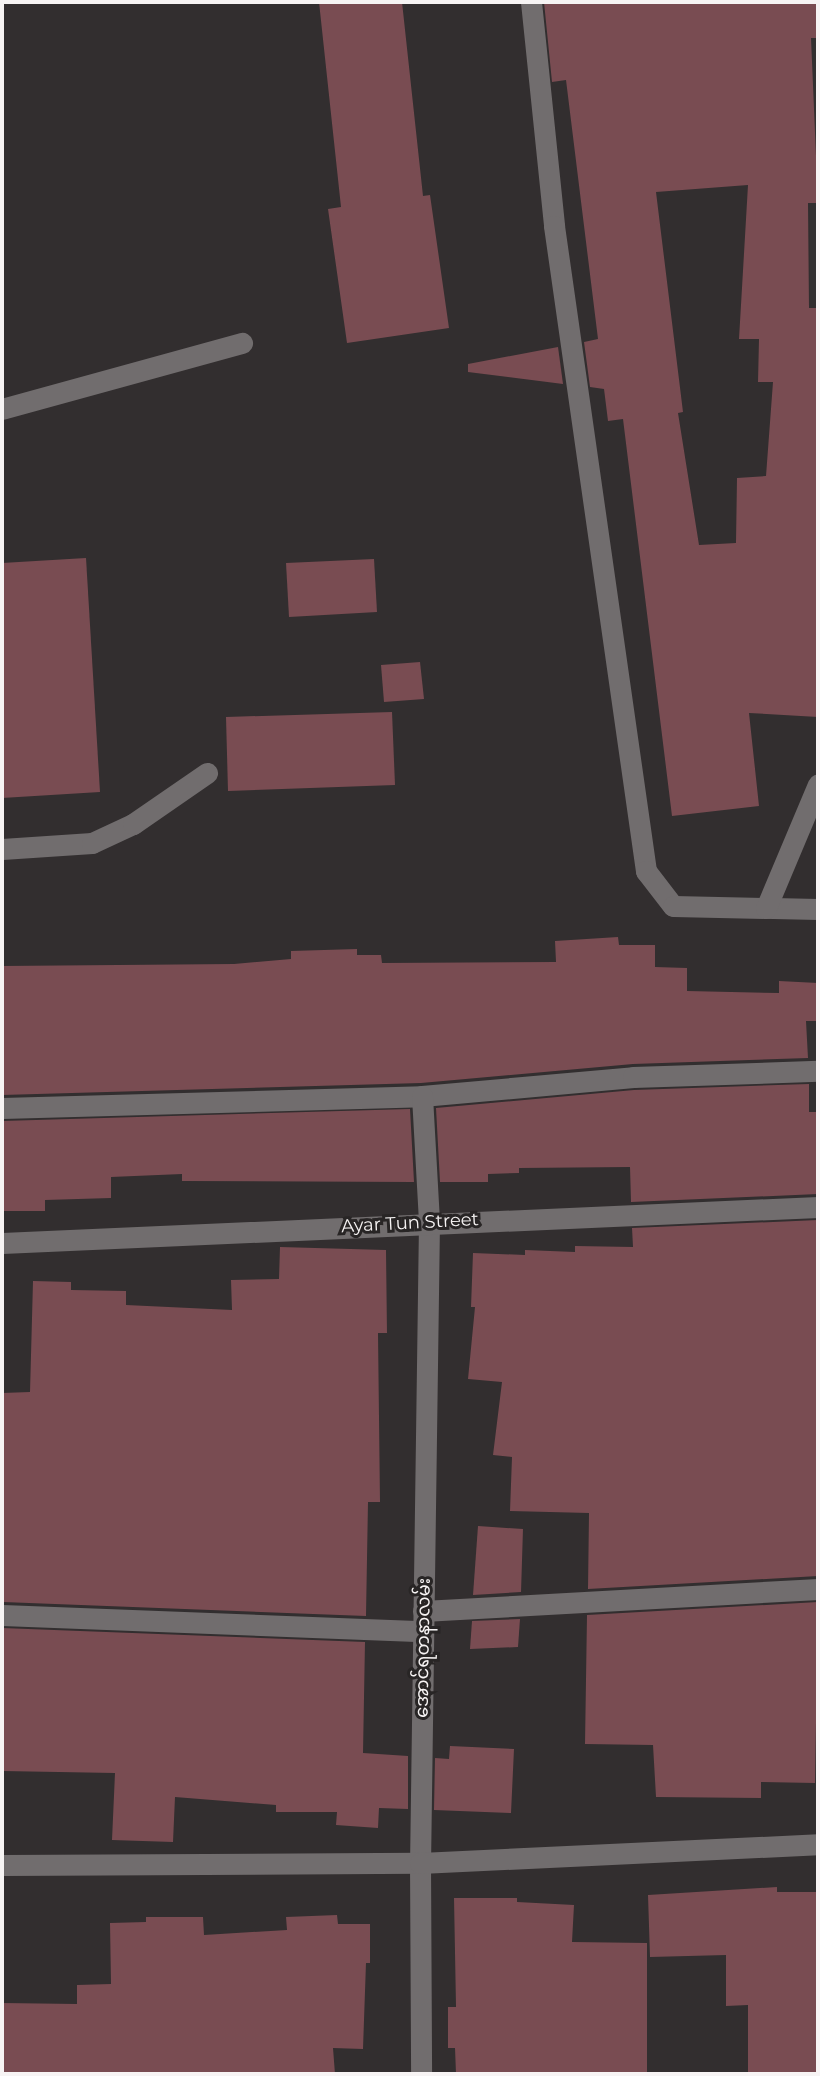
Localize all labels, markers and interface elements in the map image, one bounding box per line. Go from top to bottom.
street label: Ayar Tun Street [341,1209,479,1237]
street label: အောင်ရတနာလမ်း [411,1578,435,1718]

